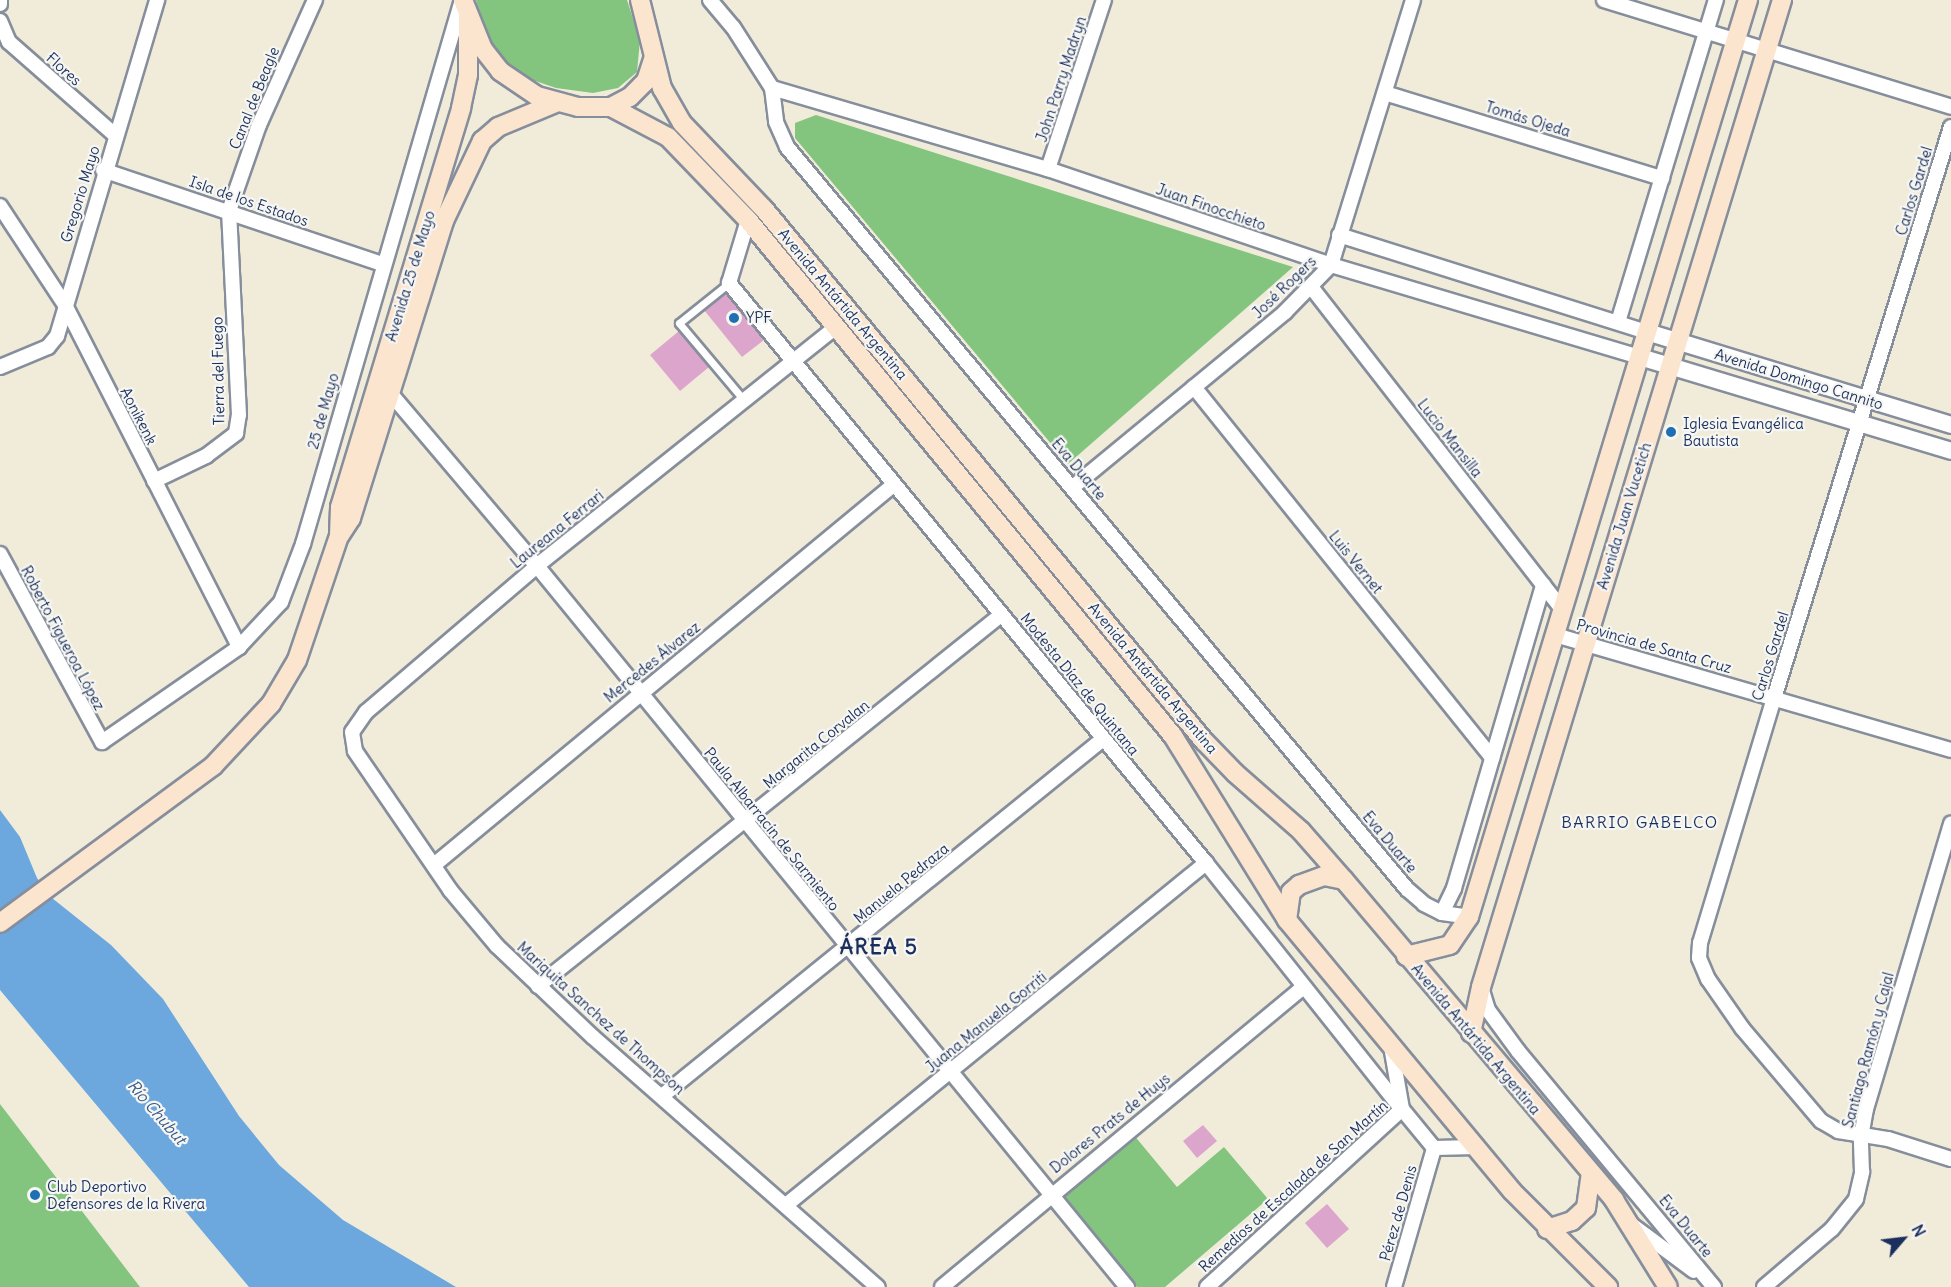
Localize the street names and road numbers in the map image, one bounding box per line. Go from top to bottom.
street label: John Parry Madryn [1032,14,1090,144]
street label: Canal de Beagle [225,44,283,152]
street label: Flores [43,49,85,89]
street label: Tomás Ojeda [1483,98,1573,140]
street label: Gregorio Mayo [57,143,103,245]
street label: Carlos Gardel [1892,144,1936,238]
street label: Isla de los Estados [187,172,311,230]
street label: Juan Finocchieto [1154,180,1268,234]
street label: Avenida 25 de Mayo [381,208,439,344]
street label: Avenida Antártida Argentina [775,225,911,383]
street label: José Rogers [1248,252,1320,322]
street label: Tierra del Fuego [208,316,228,426]
street label: Avenida Domingo Cannito [1713,345,1885,413]
street label: 25 de Mayo [304,371,342,451]
street label: Aonikenk [117,384,161,448]
street label: Lucio Mansilla [1414,395,1486,481]
street label: Eva Duarte [1048,435,1110,503]
street label: Avenida Juan Vucetich [1593,440,1655,592]
street label: Laureana Ferrari [507,486,607,572]
street label: Luis Vernet [1325,527,1387,597]
street label: Roberto Figueroa López [17,563,109,713]
street label: Avenida Antártida Argentina [1085,599,1221,757]
street label: Modesta Díaz de Quintana [1017,609,1143,759]
street label: Carlos Gardel [1748,609,1792,703]
street label: Provincia de Santa Cruz [1574,615,1734,677]
street label: Mercedes Álvarez [600,618,704,706]
street label: Margarita Corvalan [759,696,873,792]
street label: Paula Albarracín de Sarmiento [700,744,844,914]
street label: Eva Duarte [1359,808,1421,876]
street label: Manuela Pedraza [850,839,952,927]
street label: Mariquita Sanchez de Thompson [513,938,689,1098]
street label: Avenida Antártida Argentina [1408,960,1544,1118]
street label: Juana Manuela Gorriti [922,968,1050,1076]
street label: Santiago Ramón y Cajal [1839,970,1897,1130]
street label: Dolores Prats de Huys [1046,1069,1174,1177]
street label: Remedios de Escalada de San Martín [1195,1096,1391,1276]
street label: Pérez de Denis [1376,1163,1420,1263]
street label: Eva Duarte [1655,1191,1717,1261]

